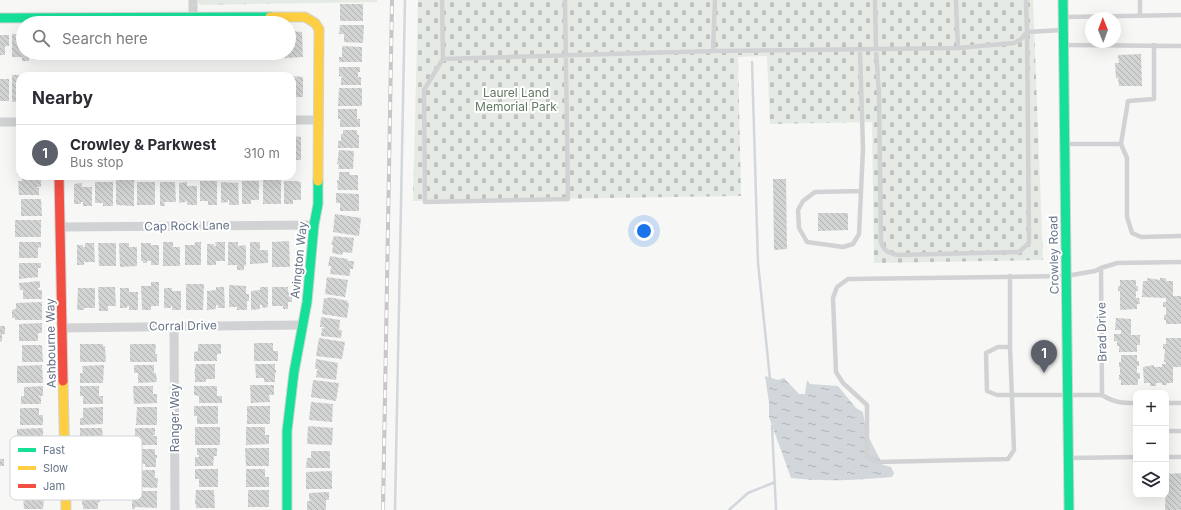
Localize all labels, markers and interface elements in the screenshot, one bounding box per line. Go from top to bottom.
north arrow [1085,12,1121,48]
search box [16,16,296,60]
icon: search [30,27,52,49]
text: Search here [62,29,148,48]
park label: Laurel Land Memorial Park [475,85,557,114]
text: Nearby [32,88,93,108]
text: Crowley & Parkwest [70,135,216,154]
text: 1 [42,145,48,161]
text: 310 m [243,145,280,161]
text: Bus stop [70,154,123,170]
street label: Crowley Road [1045,216,1062,294]
street label: Cap Rock Lane [144,217,230,234]
street label: Avington Way [287,220,310,299]
your location [634,221,654,241]
street label: Ashbourne Way [42,298,59,388]
street label: Brad Drive [1093,302,1110,362]
street label: Corral Drive [149,317,217,334]
pin: 1 [1031,340,1057,373]
street label: Ranger Way [167,384,182,452]
map controls [1133,390,1169,498]
button: + [1133,390,1169,426]
button: − [1133,426,1169,462]
legend [10,436,142,500]
text: Fast [43,443,65,457]
text: Slow [43,461,68,475]
button: layers [1133,462,1169,498]
text: Jam [43,479,65,493]

